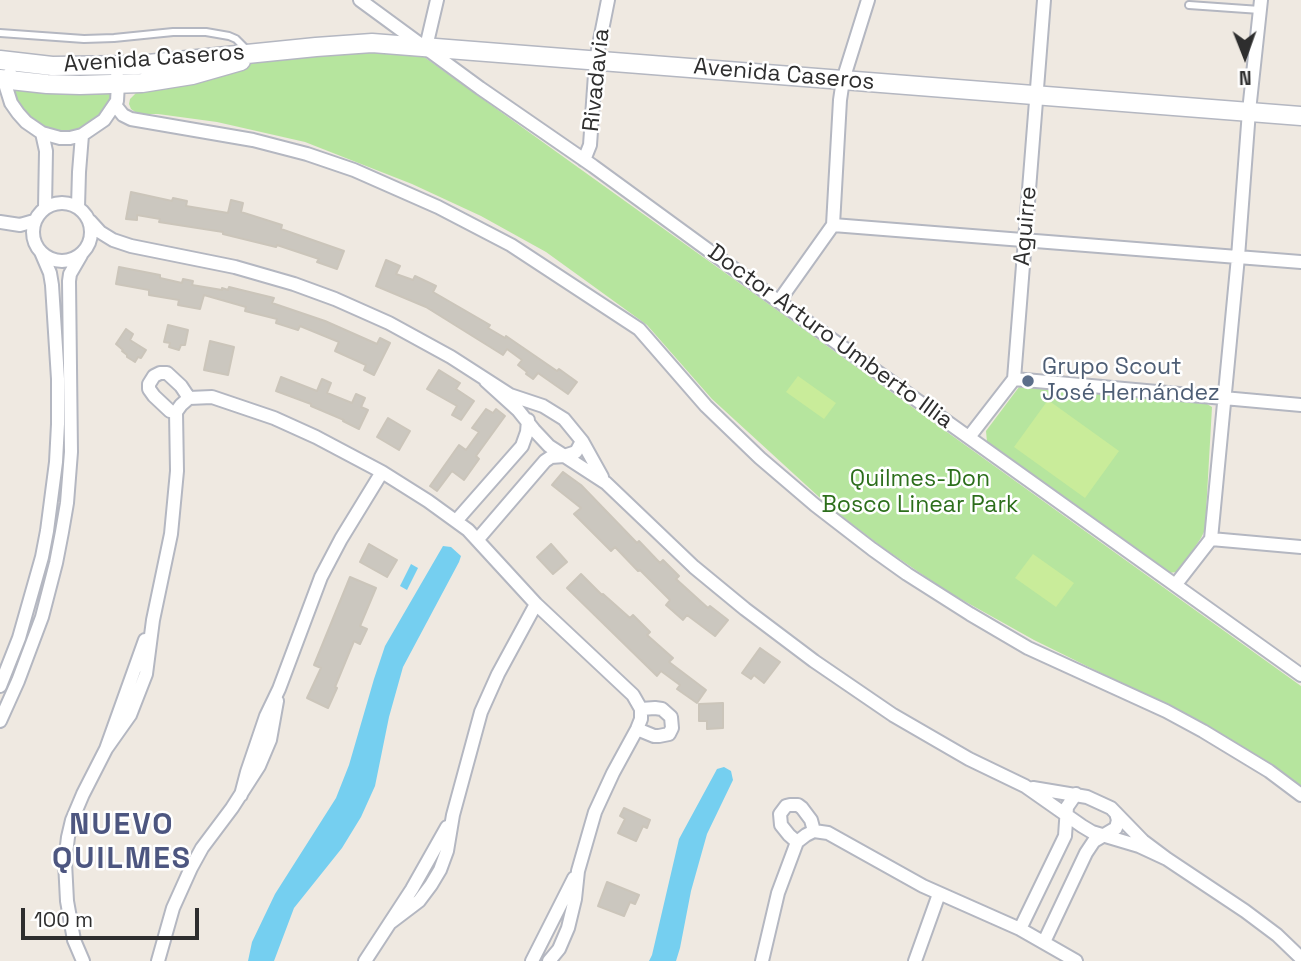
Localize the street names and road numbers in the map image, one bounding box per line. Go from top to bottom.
street label: Rivadavia [578,27,616,133]
street label: Avenida Caseros [62,39,246,79]
street label: Avenida Caseros [692,53,876,97]
street label: Aguirre [1009,185,1043,267]
street label: Doctor Arturo Umberto Illia [702,239,958,435]

